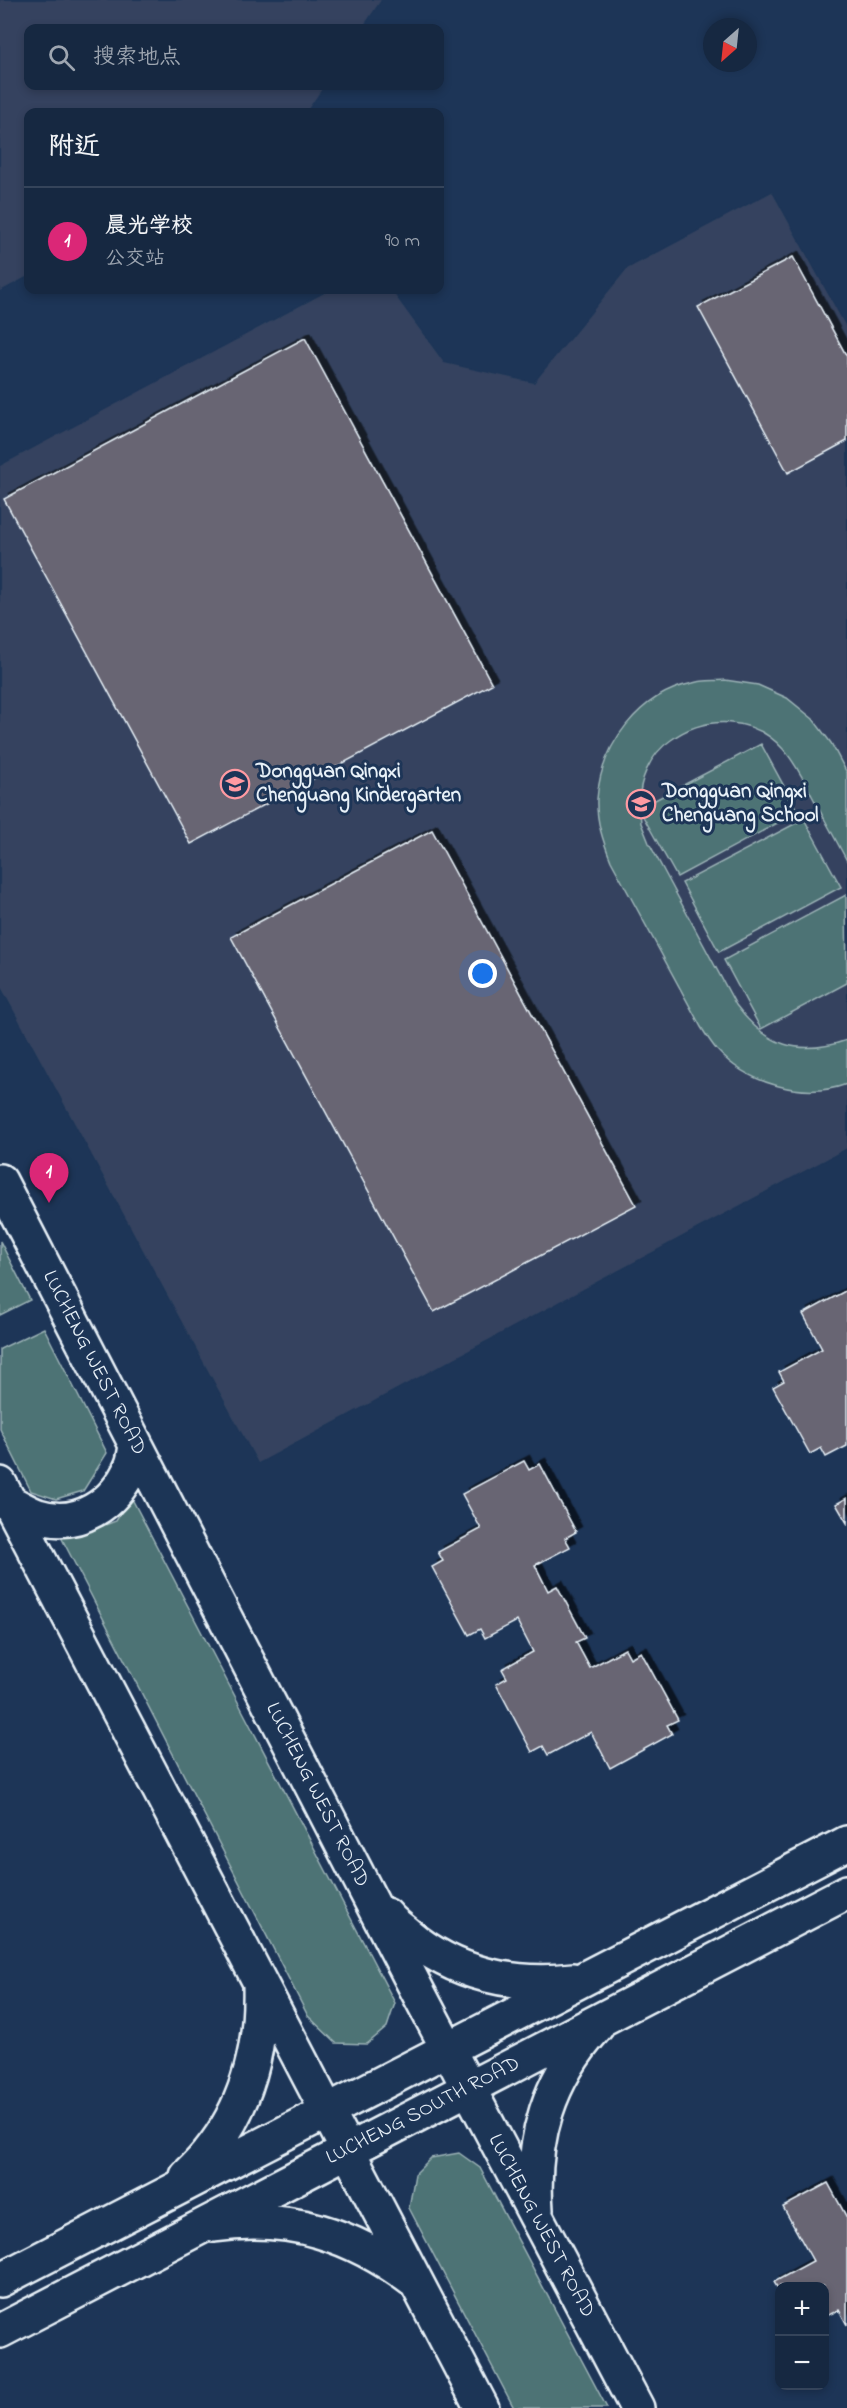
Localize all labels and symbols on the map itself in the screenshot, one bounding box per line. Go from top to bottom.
north arrow [703,18,757,72]
place label: Dongguan Qingxi Chenguang Kindergarten [255,757,461,813]
school or university icon: Dongguan Qingxi Chenguang Kindergarten [219,768,251,800]
place label: Dongguan Qingxi Chenguang School [661,777,819,833]
school or university icon: Dongguan Qingxi Chenguang School [625,788,657,820]
your location [468,959,497,988]
pin: 1 [29,1154,68,1203]
street label: LUCHENG WEST ROAD [34,1265,154,1461]
street label: LUCHENG WEST ROAD [257,1697,377,1893]
street label: LUCHENG SOUTH ROAD [321,2049,525,2173]
street label: LUCHENG WEST ROAD [480,2129,602,2323]

